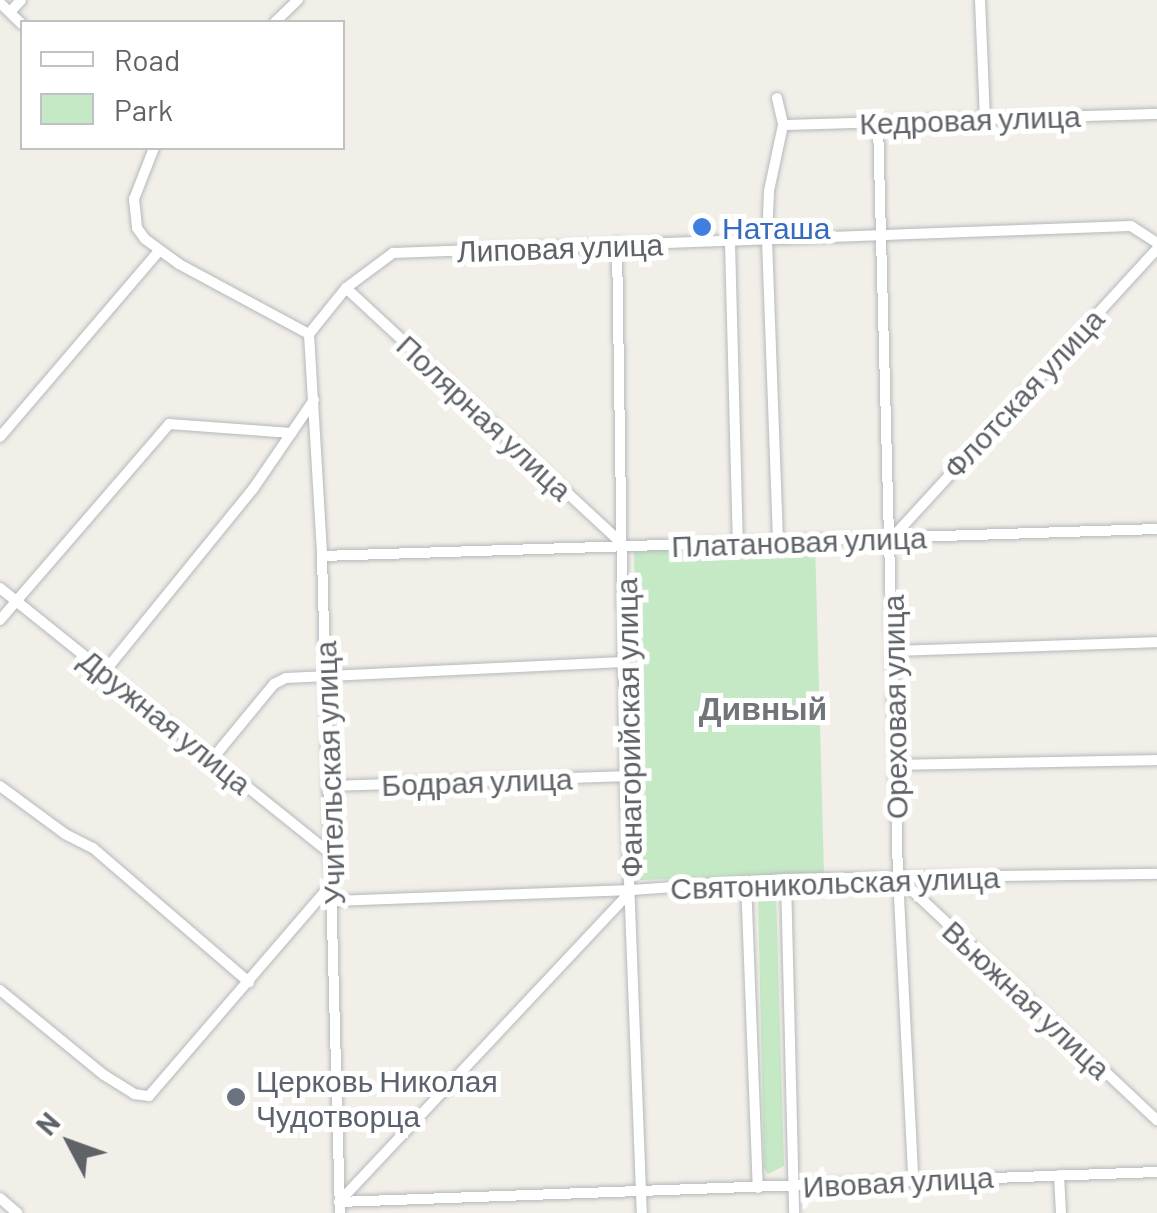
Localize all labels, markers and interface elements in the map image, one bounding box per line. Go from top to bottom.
legend [20,20,345,150]
text: Road [114,41,180,77]
text: Park [114,91,173,127]
street label: Кедровая улица [859,97,1081,141]
place label: Наташа [722,209,831,245]
marker: Наташа [691,216,713,238]
street label: Липовая улица [456,225,664,269]
street label: Флотская улица [935,301,1111,485]
street label: Полярная улица [390,327,580,507]
street label: Платановая улица [671,519,927,563]
street label: Фанагорийская улица [607,578,649,878]
street label: Ореховая улица [874,595,914,819]
street label: Дружная улица [73,641,259,801]
street label: Учительская улица [306,641,352,905]
district label: Дивный [699,688,827,726]
street label: Бодрая улица [381,760,573,802]
street label: Святоникольская улица [670,858,1000,906]
street label: Вьюжная улица [936,912,1118,1086]
place label: Церковь Николая Чудотворца [256,1062,498,1132]
marker: Церковь Николая Чудотворца [225,1086,247,1108]
north arrow [20,1093,120,1193]
text: N [28,1105,66,1141]
street label: Ивовая улица [802,1158,994,1204]

